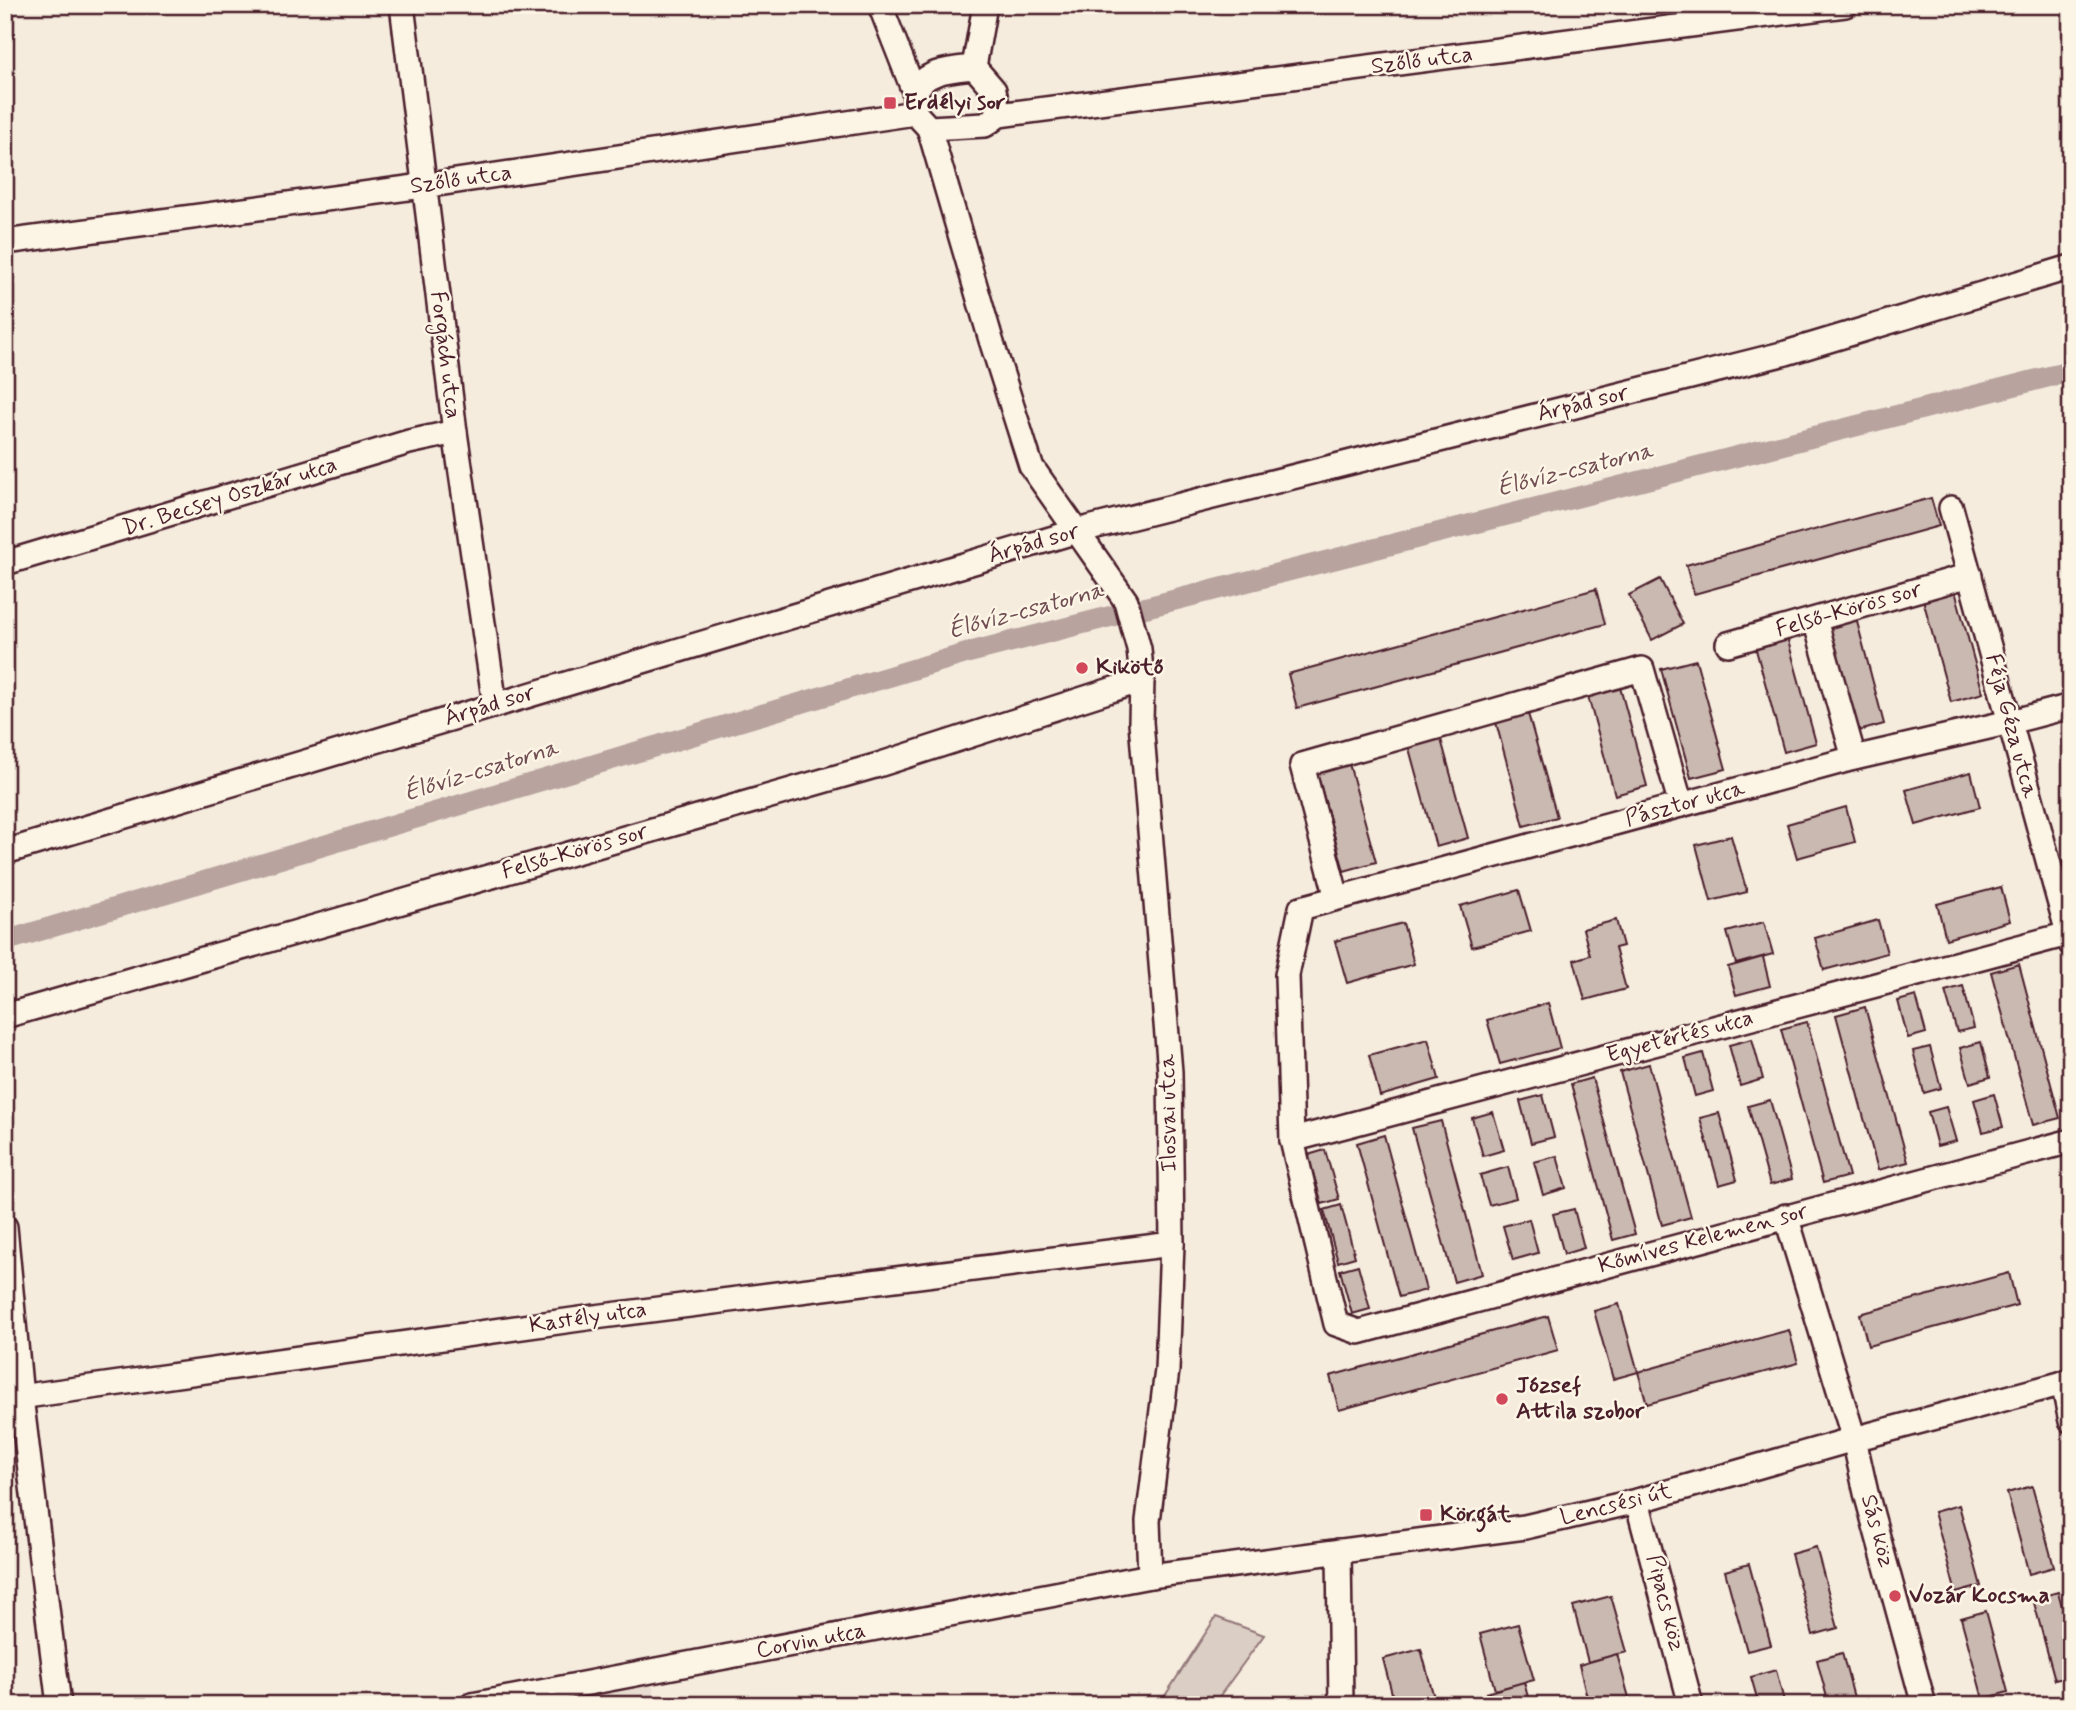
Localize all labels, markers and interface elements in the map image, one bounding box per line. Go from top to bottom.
street label: Szőlő utca [1369,40,1475,82]
place label: Erdélyi sor [904,88,1006,118]
marker: Erdélyi sor [882,95,898,111]
street label: Szőlő utca [408,158,514,202]
street label: Forgách utca [420,290,468,421]
street label: Árpád sor [1534,378,1632,430]
water label: Élővíz-csatorna [1494,434,1658,504]
street label: Dr. Becsey Oszkár utca [119,450,341,544]
street label: Árpád sor [985,517,1083,571]
water label: Élővíz-csatorna [945,574,1109,647]
street label: Felső-Körös sor [1772,575,1926,645]
street label: Féja Géza utca [1977,651,2045,802]
place label: Kikötő [1096,653,1164,683]
marker: Kikötő [1074,660,1090,676]
street label: Árpád sor [441,678,539,734]
water label: Élővíz-csatorna [400,731,563,809]
street label: Pásztor utca [1622,774,1748,834]
street label: Felső-Körös sor [498,817,652,887]
street label: Egyetértés utca [1603,1003,1757,1071]
street label: Ilosvai utca [1153,1053,1185,1172]
street label: Kőmíves Kelemen sor [1595,1197,1811,1281]
street label: Kastély utca [527,1295,649,1341]
place label: József Attila szobor [1516,1371,1646,1427]
marker: József Attila szobor [1494,1391,1510,1407]
street label: Lencsési út [1557,1477,1675,1533]
street label: Sás köz [1853,1491,1901,1571]
place label: Körgát [1440,1500,1511,1533]
marker: Körgát [1418,1507,1434,1523]
street label: Pipacs köz [1639,1552,1691,1654]
place label: Vozár Kocsma [1909,1581,2050,1611]
marker: Vozár Kocsma [1887,1588,1903,1604]
street label: Corvin utca [754,1616,868,1666]

